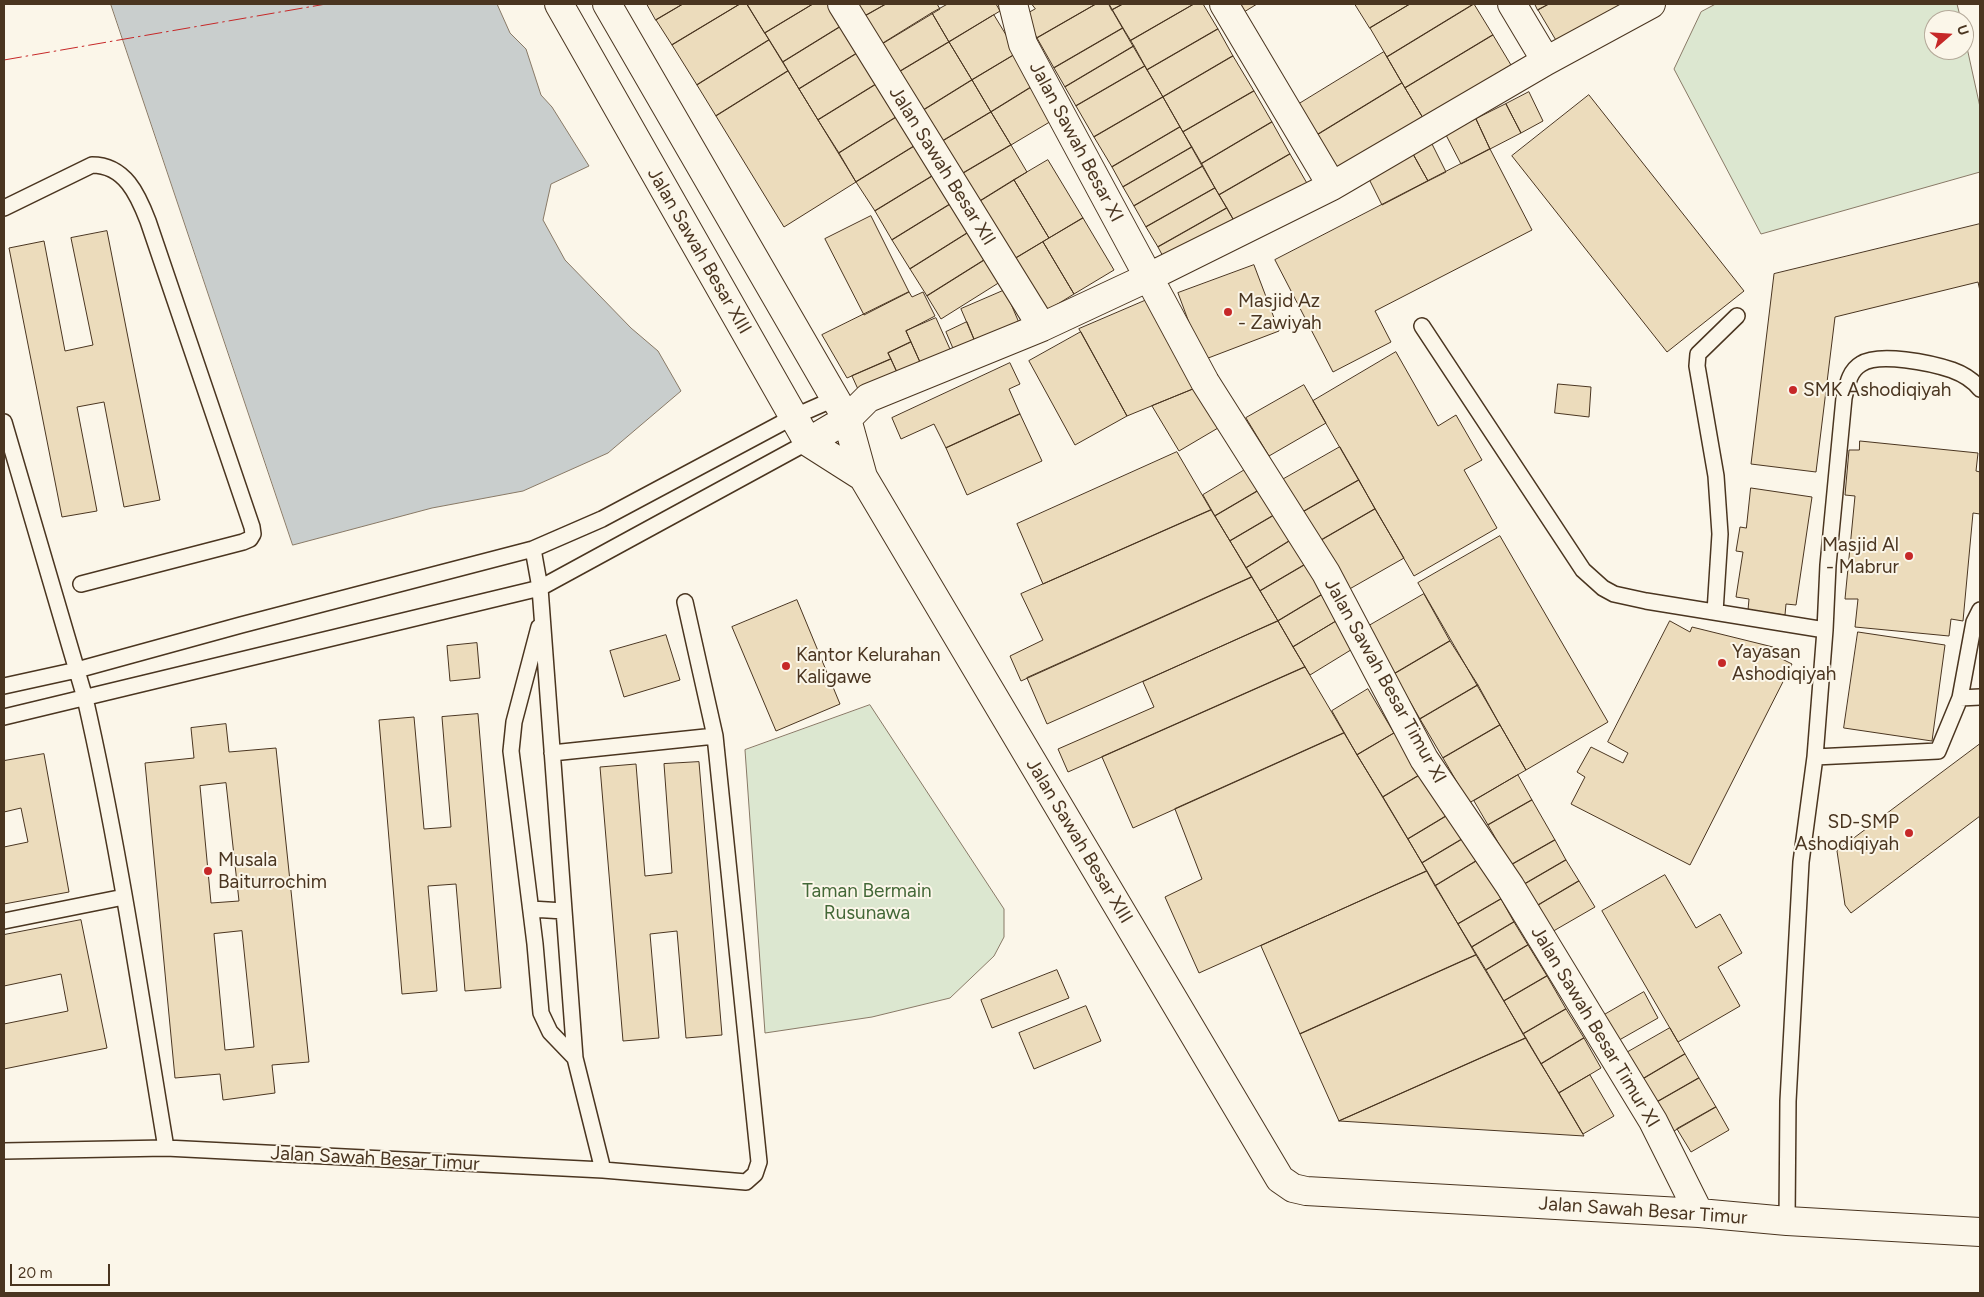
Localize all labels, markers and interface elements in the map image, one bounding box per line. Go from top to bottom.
north arrow [1924,10,1974,60]
text: U [1953,23,1972,38]
street label: Jalan Sawah Besar XI [1024,58,1128,226]
street label: Jalan Sawah Besar XII [884,82,1000,250]
street label: Jalan Sawah Besar XIII [642,164,756,338]
place label: Masjid Az - Zawiyah [1238,290,1322,334]
marker: Masjid Az - Zawiyah [1222,306,1234,318]
place label: SMK Ashodiqiyah [1803,379,1951,401]
marker: SMK Ashodiqiyah [1787,384,1799,396]
place label: Masjid Al - Mabrur [1822,534,1899,578]
marker: Masjid Al - Mabrur [1903,550,1915,562]
street label: Jalan Sawah Besar Timur XI [1319,575,1451,787]
place label: Yayasan Ashodiqiyah [1732,641,1836,685]
place label: Kantor Kelurahan Kaligawe [796,644,941,688]
marker: Yayasan Ashodiqiyah [1716,657,1728,669]
marker: Kantor Kelurahan Kaligawe [780,660,792,672]
street label: Jalan Sawah Besar XIII [1021,754,1137,928]
place label: SD-SMP Ashodiqiyah [1795,811,1899,855]
marker: SD-SMP Ashodiqiyah [1903,827,1915,839]
place label: Musala Baiturrochim [218,849,327,893]
marker: Musala Baiturrochim [202,865,214,877]
park label: Taman Bermain Rusunawa [802,880,932,924]
street label: Jalan Sawah Besar Timur XI [1526,922,1664,1132]
street label: Jalan Sawah Besar Timur [270,1142,480,1176]
street label: Jalan Sawah Besar Timur [1538,1192,1748,1230]
scale bar [12,1254,112,1286]
text: 20 m [18,1264,52,1282]

